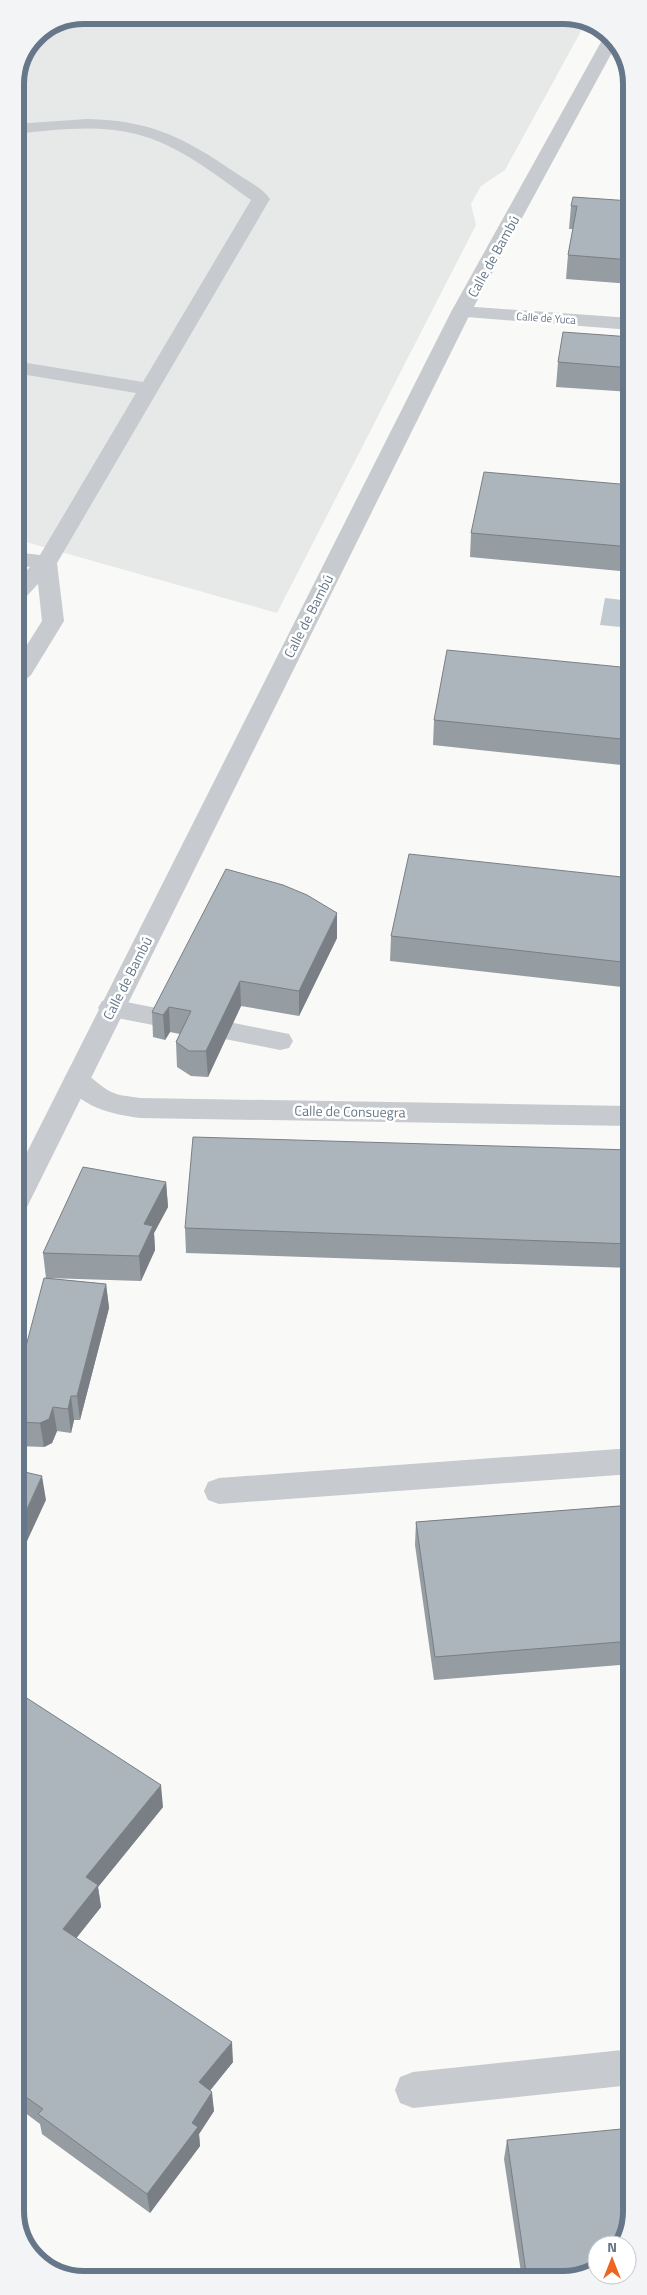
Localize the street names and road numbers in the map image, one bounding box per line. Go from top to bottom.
street label: Calle de Bambú [462,211,524,301]
street label: Calle de Yuca [516,308,577,328]
street label: Calle de Bambú [278,571,338,661]
street label: Calle de Bambú [97,933,157,1023]
street label: Calle de Consuegra [294,1100,406,1122]

